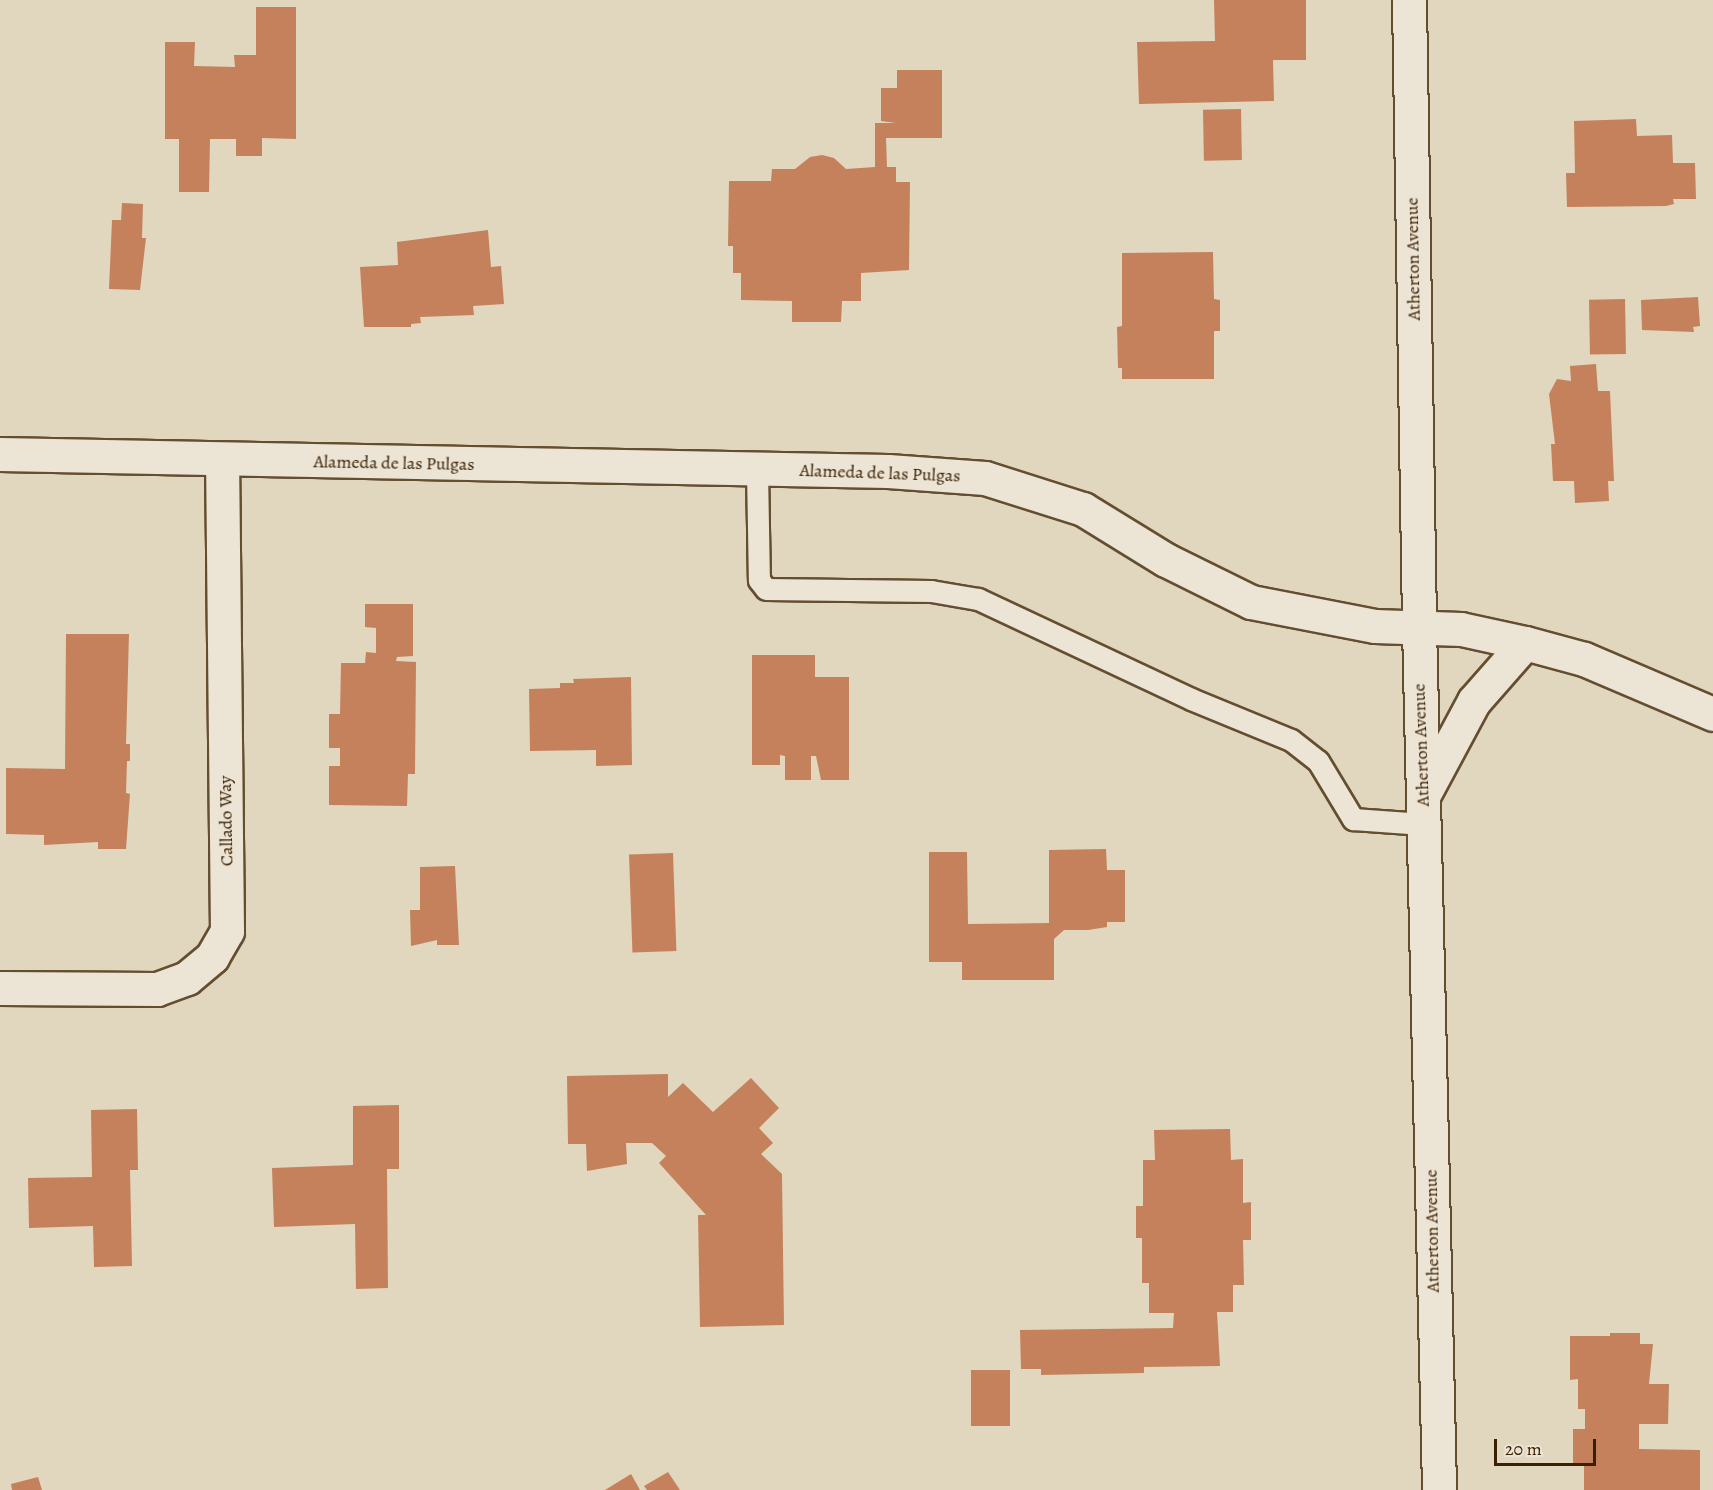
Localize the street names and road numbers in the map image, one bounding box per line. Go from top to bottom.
street label: Atherton Avenue [1401,197,1425,321]
street label: Alameda de las Pulgas [313,451,475,475]
street label: Alameda de las Pulgas [799,459,961,487]
street label: Atherton Avenue [1408,683,1434,807]
street label: Callado Way [214,776,238,866]
street label: Atherton Avenue [1420,1169,1444,1293]

